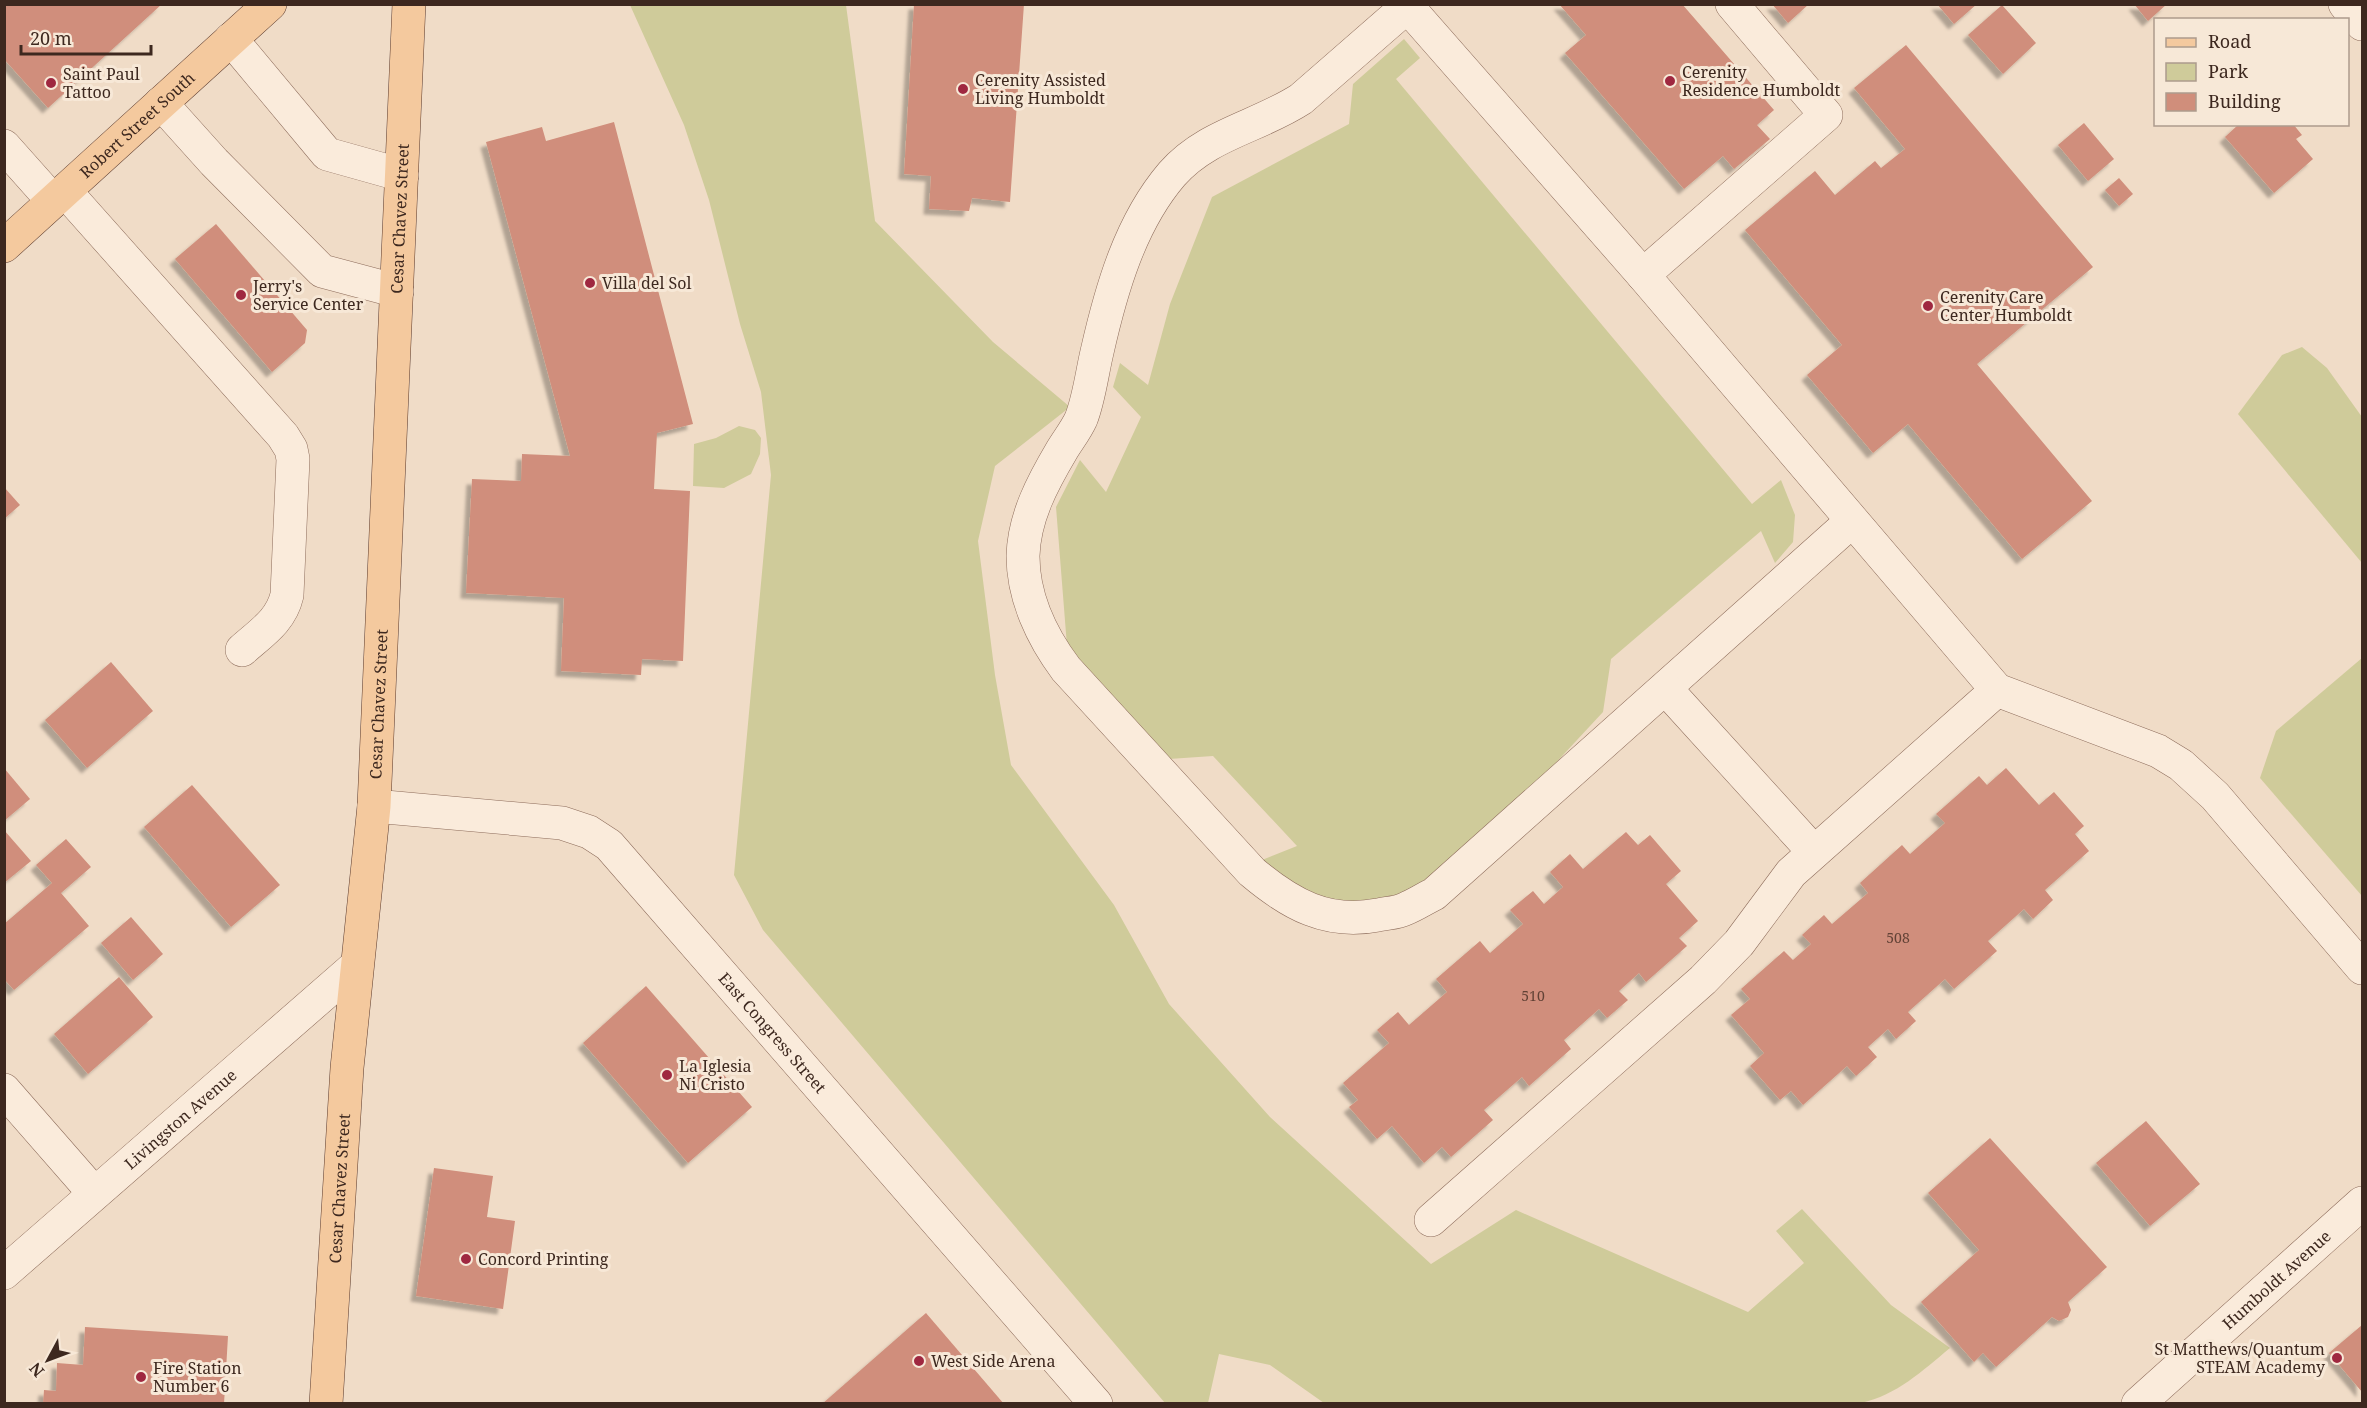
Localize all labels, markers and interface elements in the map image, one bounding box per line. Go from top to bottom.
scale bar [21,18,152,56]
legend [2154,18,2349,126]
text: 20 m [30,26,72,50]
text: Road [2208,29,2251,53]
text: Park [2208,59,2248,83]
place label: Cerenity Residence Humboldt [1682,61,1840,101]
place label: Saint Paul Tattoo [63,63,140,103]
street label: Robert Street South [75,67,199,183]
place label: Cerenity Assisted Living Humboldt [975,69,1106,109]
marker: Cerenity Residence Humboldt [1663,74,1677,88]
marker: Saint Paul Tattoo [44,76,58,90]
marker: Cerenity Assisted Living Humboldt [956,82,970,96]
text: Building [2208,89,2281,113]
street label: Cesar Chavez Street [385,143,414,294]
place label: Villa del Sol [602,272,691,294]
place label: Jerry's Service Center [252,275,364,315]
marker: Villa del Sol [583,276,597,290]
place label: Cerenity Care Center Humboldt [1940,286,2072,326]
marker: Jerry's Service Center [234,288,248,302]
marker: Cerenity Care Center Humboldt [1921,299,1935,313]
street label: Cesar Chavez Street [364,628,393,780]
house number: 508 [1886,928,1910,947]
street label: East Congress Street [714,968,831,1098]
house number: 510 [1521,986,1545,1005]
place label: La Iglesia Ni Cristo [679,1055,751,1095]
street label: Livingston Avenue [120,1064,241,1174]
marker: La Iglesia Ni Cristo [660,1068,674,1082]
street label: Cesar Chavez Street [324,1112,355,1264]
street label: Humboldt Avenue [2217,1225,2335,1334]
place label: Concord Printing [478,1248,609,1270]
marker: Concord Printing [459,1252,473,1266]
north arrow [18,1330,78,1390]
place label: St Matthews/Quantum STEAM Academy [2155,1338,2326,1378]
place label: West Side Arena [931,1350,1055,1372]
marker: St Matthews/Quantum STEAM Academy [2330,1351,2344,1365]
marker: West Side Arena [912,1354,926,1368]
place label: Fire Station Number 6 [153,1357,241,1397]
text: N [24,1358,49,1382]
marker: Fire Station Number 6 [134,1370,148,1384]

